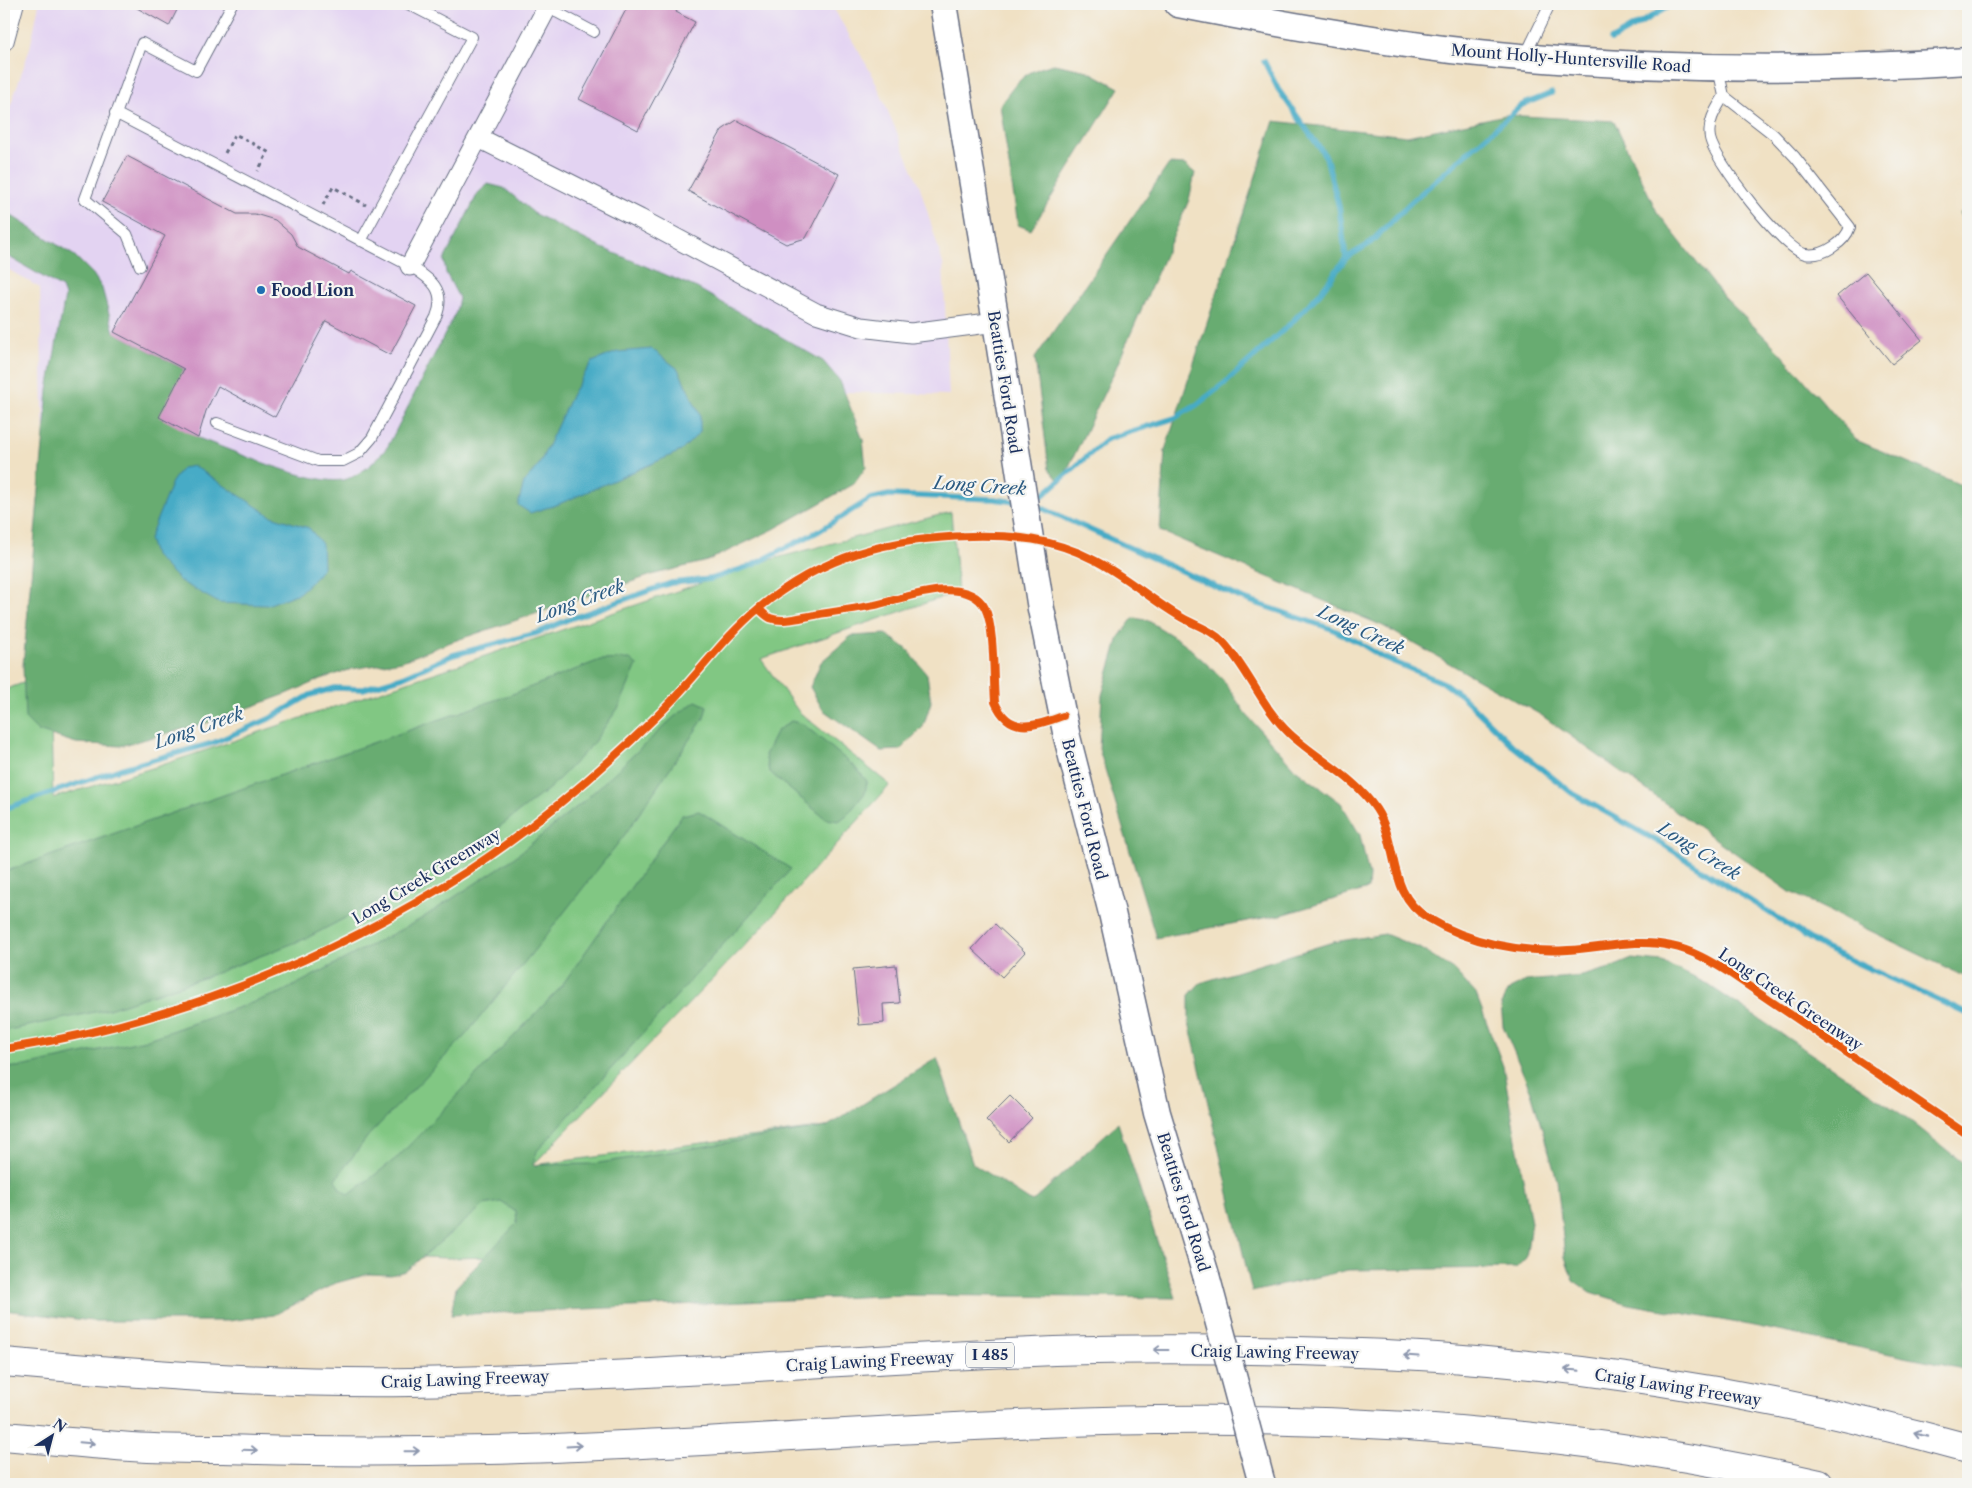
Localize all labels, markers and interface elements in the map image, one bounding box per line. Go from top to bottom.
street label: Mount Holly-Huntersville Road [1450,40,1692,76]
place label: Food Lion [271,280,354,300]
marker: Food Lion [255,284,267,296]
street label: Beatties Ford Road [984,309,1026,455]
water label: Long Creek [931,472,1028,500]
water label: Long Creek [531,575,628,628]
water label: Long Creek [1312,600,1408,660]
water label: Long Creek [150,702,247,754]
street label: Beatties Ford Road [1058,736,1112,882]
water label: Long Creek [1652,816,1745,885]
street label: Long Creek Greenway [348,823,505,928]
street label: Long Creek Greenway [1715,943,1868,1055]
street label: Beatties Ford Road [1153,1130,1215,1274]
street label: Craig Lawing Freeway [1191,1341,1361,1363]
road number: I 485 [966,1342,1014,1368]
one-way arrow [1153,1346,1169,1355]
street label: Craig Lawing Freeway [785,1347,956,1375]
one-way arrow [1403,1352,1419,1361]
street label: Craig Lawing Freeway [1593,1364,1764,1410]
one-way arrow [1565,1365,1581,1375]
street label: Craig Lawing Freeway [380,1366,551,1392]
north arrow [28,1410,78,1460]
text: N [49,1415,70,1436]
one-way arrow [1914,1430,1930,1439]
one-way arrow [79,1438,95,1448]
one-way arrow [566,1442,582,1451]
one-way arrow [241,1445,257,1455]
one-way arrow [404,1446,420,1456]

